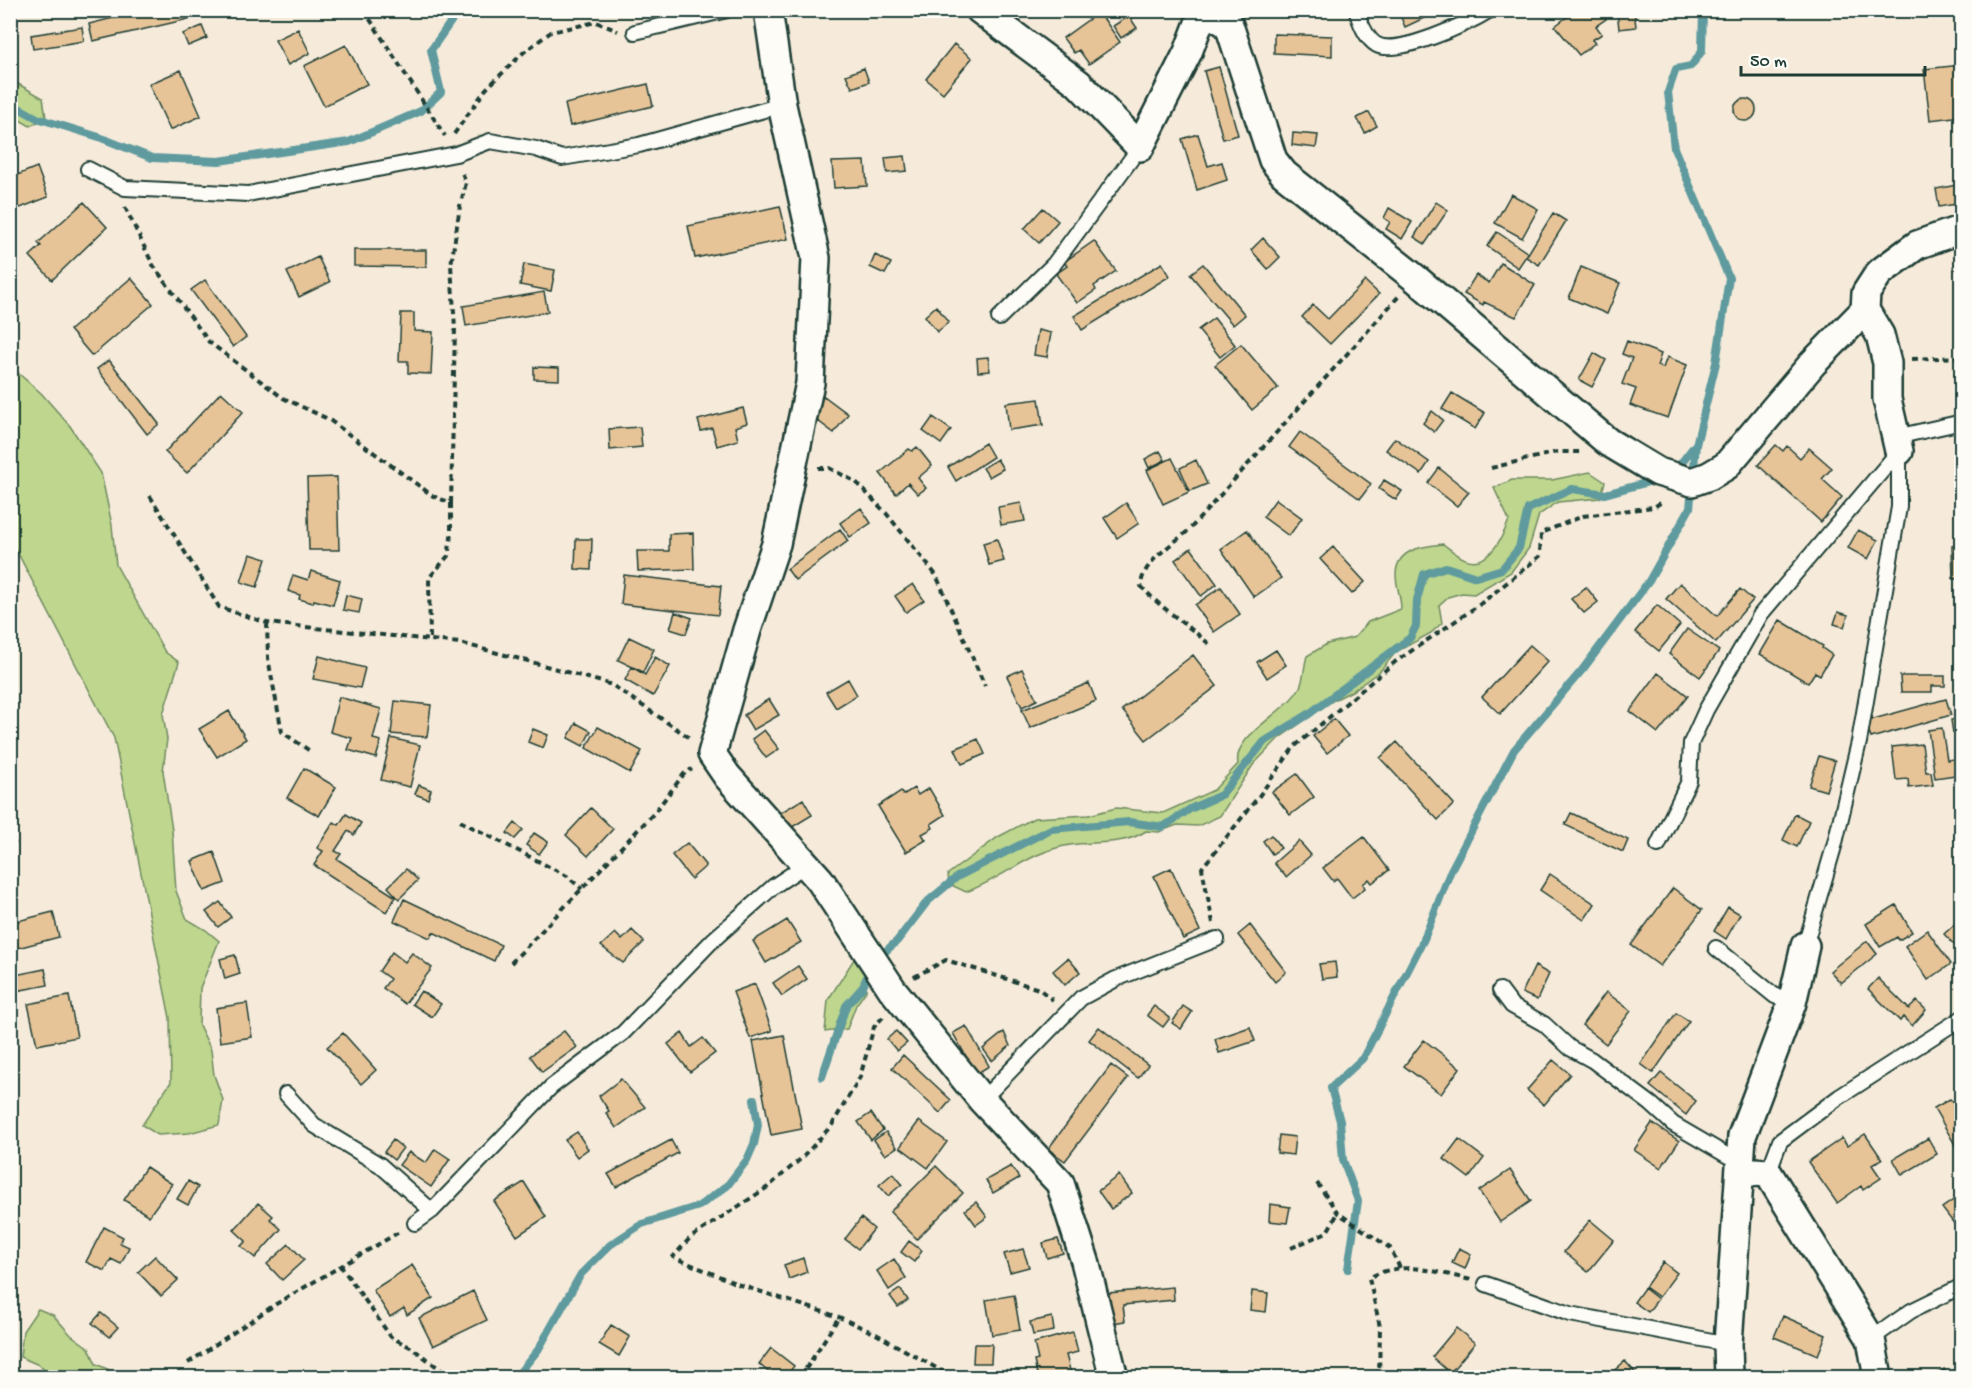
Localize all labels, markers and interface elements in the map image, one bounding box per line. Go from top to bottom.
scale bar [1741,39,1926,77]
text: 50 m [1750,52,1787,73]

